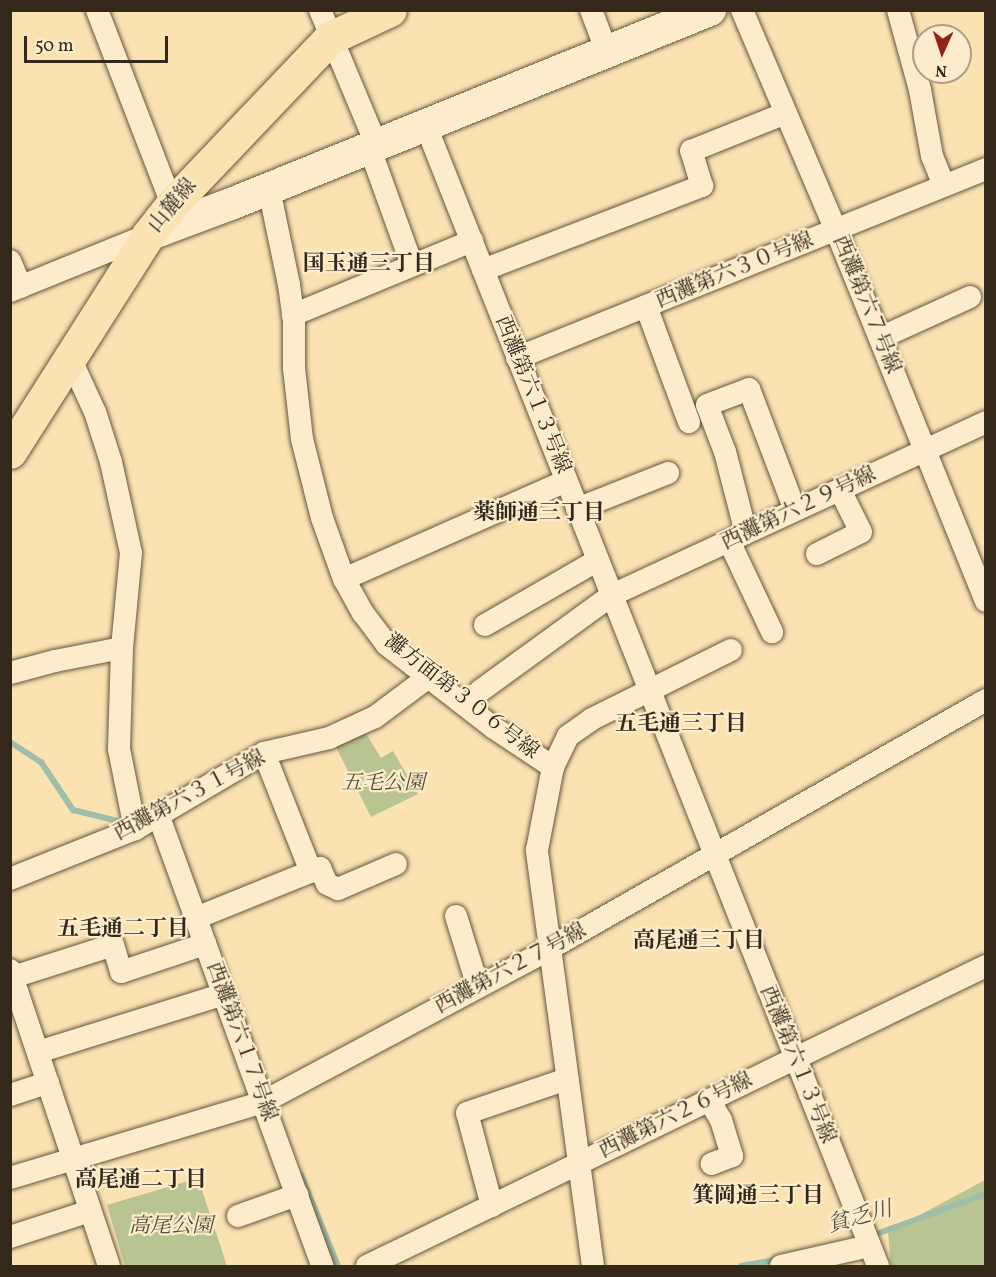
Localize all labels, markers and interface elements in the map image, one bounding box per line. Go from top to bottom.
scale bar [27,24,171,62]
north arrow [912,24,972,84]
text: 50 m [35,34,74,59]
text: N [935,59,948,81]
street label: 山麓線 [143,174,203,238]
street label: 西灘第六３０号線 [652,228,818,314]
street label: 西灘第六７号線 [827,232,905,378]
district label: 国玉通三丁目 [303,252,435,278]
street label: 西灘第六１３号線 [489,312,575,478]
street label: 西灘第六２９号線 [718,462,880,556]
district label: 薬師通三丁目 [473,501,605,527]
street label: 灘方面第３０６号線 [379,629,543,765]
district label: 五毛通三丁目 [615,712,747,738]
street label: 西灘第六３１号線 [110,745,270,847]
park label: 五毛公園 [341,771,425,797]
district label: 五毛通二丁目 [57,917,189,943]
street label: 西灘第六２７号線 [431,918,591,1020]
district label: 高尾通三丁目 [633,929,765,955]
street label: 西灘第六１７号線 [200,959,282,1125]
street label: 西灘第六１３号線 [754,982,840,1148]
street label: 西灘第六２６号線 [595,1068,757,1164]
district label: 高尾通二丁目 [75,1168,207,1194]
district label: 箕岡通三丁目 [692,1184,824,1210]
water label: 貧乏川 [825,1197,895,1239]
park label: 高尾公園 [129,1214,213,1240]

